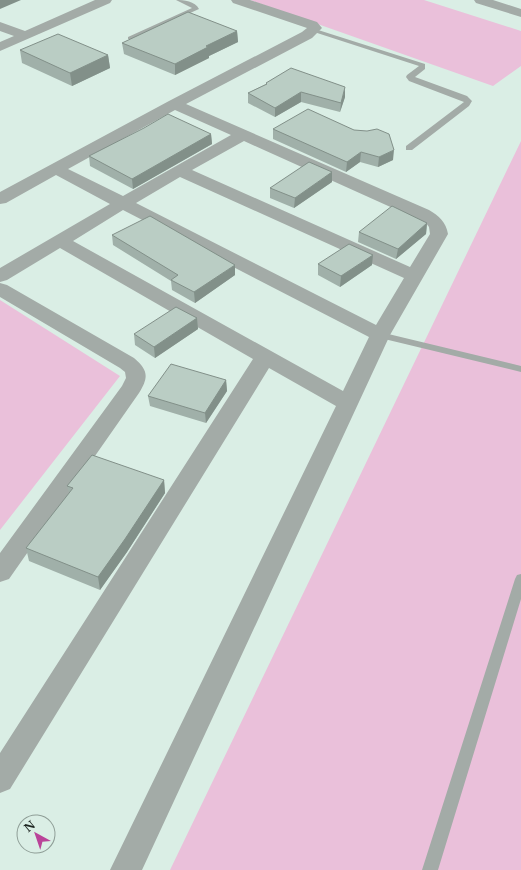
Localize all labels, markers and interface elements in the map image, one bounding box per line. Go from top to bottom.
north arrow [16,814,56,854]
text: N [21,817,39,835]

